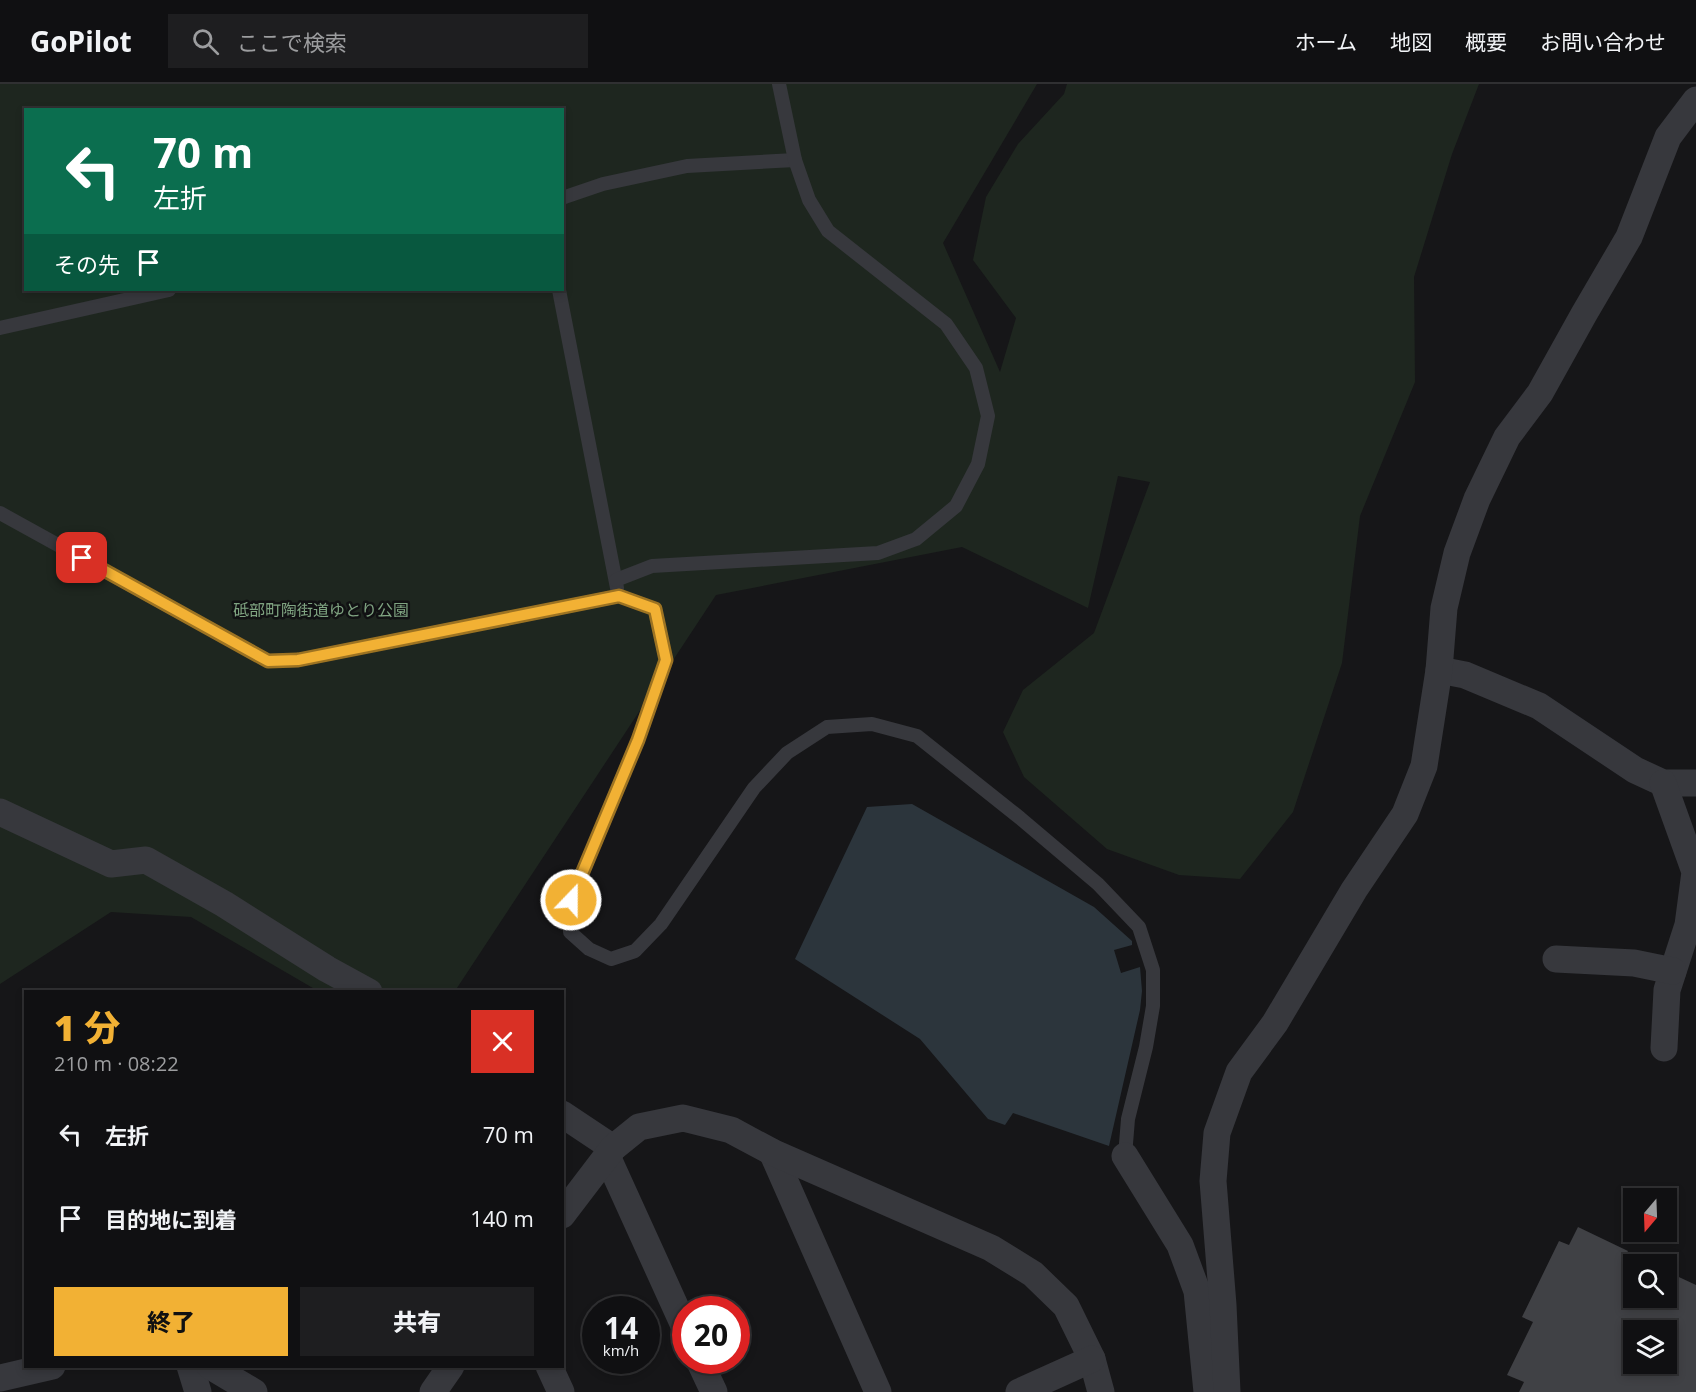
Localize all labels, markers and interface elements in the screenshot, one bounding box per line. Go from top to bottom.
search box [168,14,588,68]
text: GoPilot [30,22,132,60]
icon: search [189,25,222,58]
text: ここで検索 [237,27,347,57]
text: ホーム [1295,28,1357,56]
text: 地図 [1390,28,1432,56]
text: 概要 [1465,28,1507,56]
text: お問い合わせ [1540,28,1666,56]
text: 70 m [153,123,253,180]
icon: left [54,132,132,210]
text: 左折 [153,179,207,216]
icon: arrive [132,246,165,279]
text: その先 [54,249,120,279]
pin [56,532,107,583]
icon: arrive [65,541,98,574]
park label: 砥部町陶街道ゆとり公園 [233,599,409,621]
position arrow [539,868,603,932]
text: 1 分 [54,1003,120,1052]
button: close [471,1010,534,1073]
text: 210 m · 08:22 [54,1050,179,1077]
icon: left [54,1118,87,1151]
text: 70 m [483,1119,534,1149]
text: 左折 [105,1120,149,1150]
north arrow [1623,1188,1677,1242]
map controls [1623,1188,1677,1374]
icon: arrive [54,1202,87,1235]
text: 140 m [470,1203,534,1233]
text: 目的地に到着 [105,1204,237,1234]
button: search [1623,1254,1677,1308]
button: 終了 [54,1287,288,1356]
button: 共有 [300,1287,534,1356]
speed limit sign: 20 [672,1296,750,1374]
text: 14 [604,1307,638,1348]
button: layers [1623,1320,1677,1374]
text: km/h [603,1340,639,1360]

